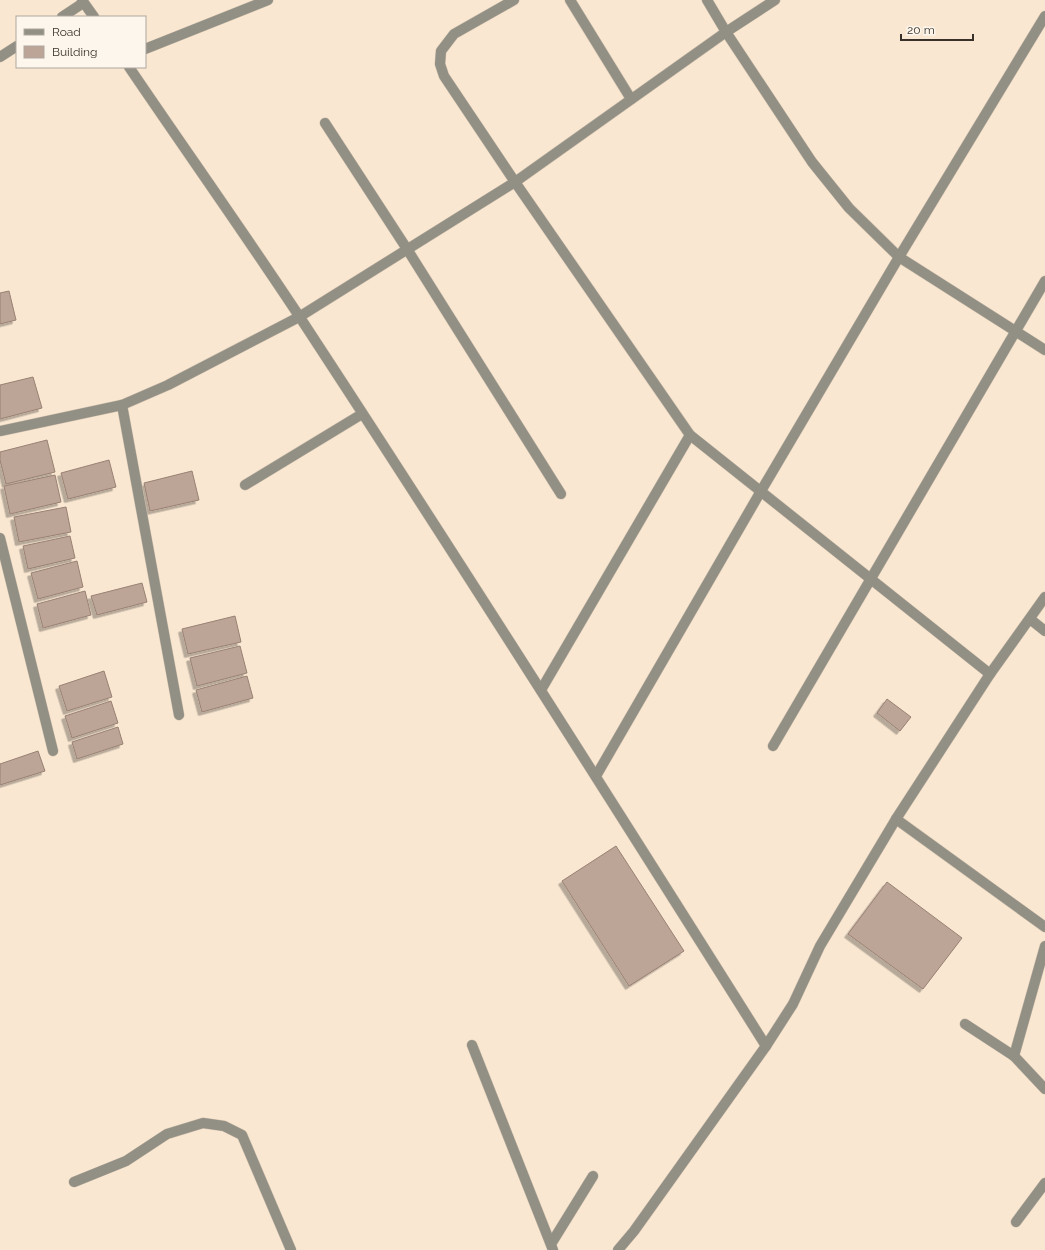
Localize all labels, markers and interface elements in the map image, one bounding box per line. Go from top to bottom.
legend [16,16,146,68]
scale bar [901,16,973,42]
text: 20 m [907,23,935,37]
text: Road [52,25,81,39]
text: Building [52,45,98,59]

